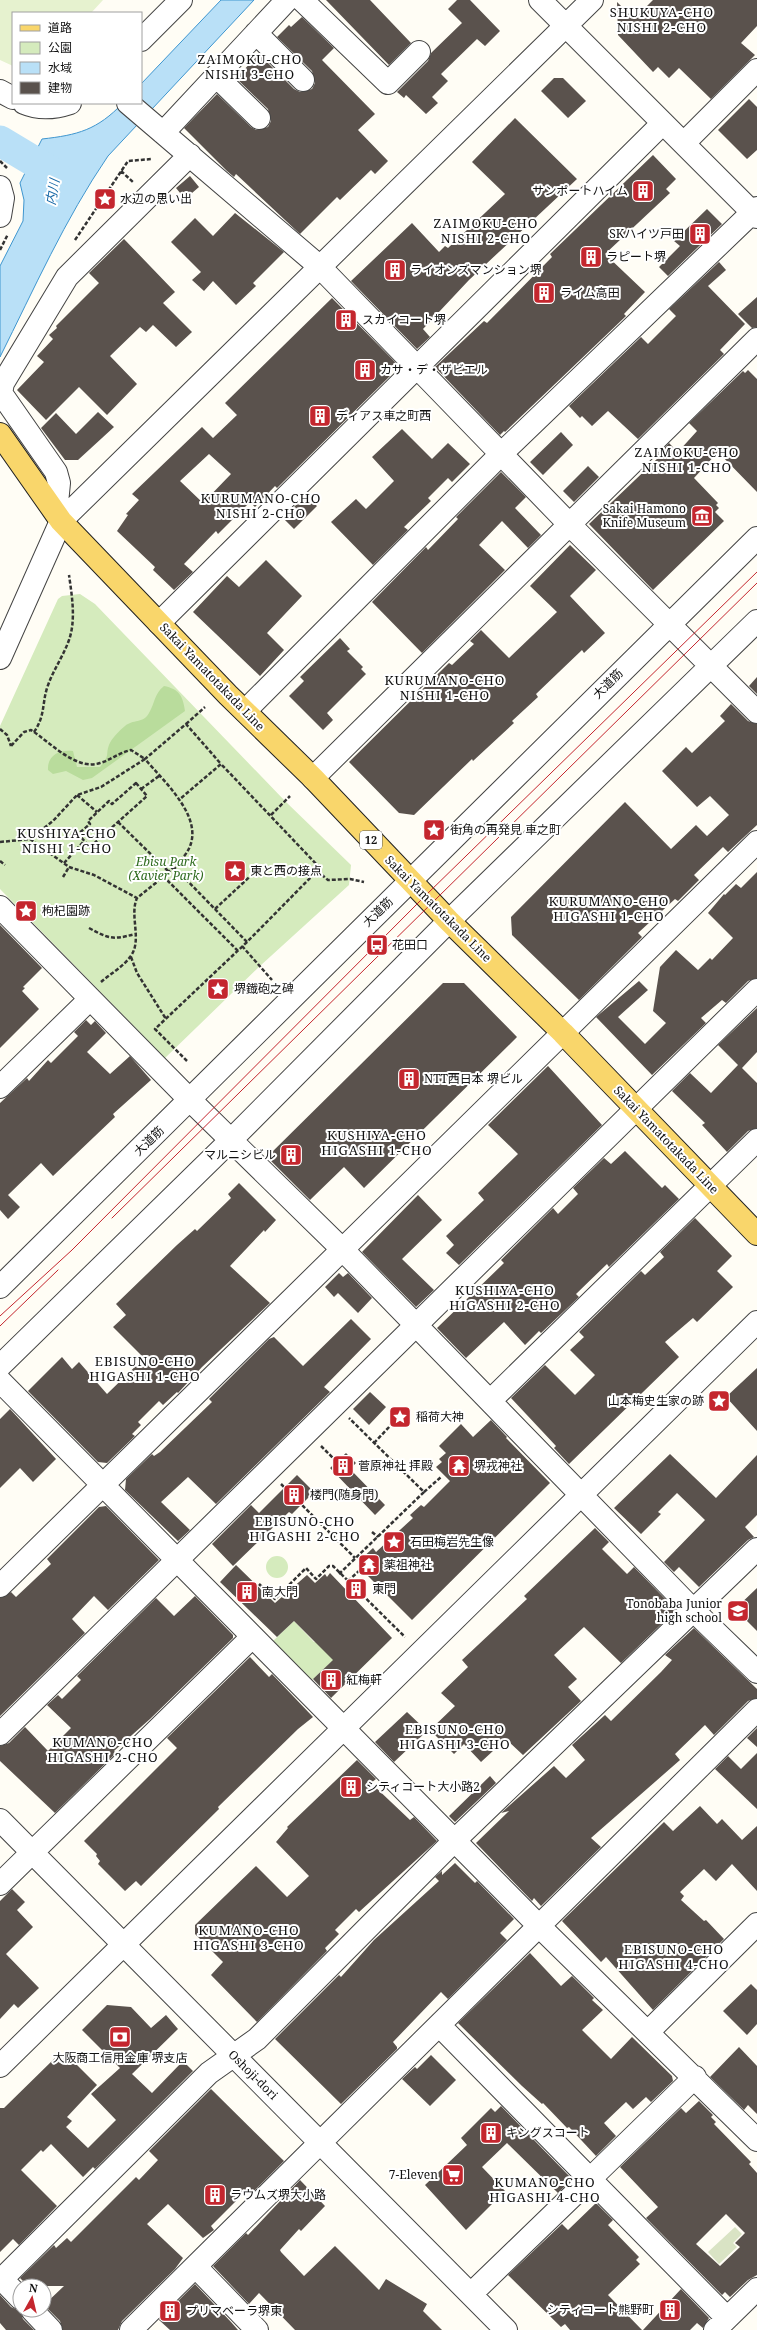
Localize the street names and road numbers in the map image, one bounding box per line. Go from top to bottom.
street label: Sakai Yamatotakada Line [156,619,269,734]
street label: 大道筋 [589,665,626,702]
road number: 12 [360,831,382,849]
street label: Sakai Yamatotakada Line [381,852,495,966]
street label: 大道筋 [359,893,397,930]
street label: Sakai Yamatotakada Line [610,1082,723,1197]
street label: 大道筋 [130,1122,168,1159]
street label: Oshoji-dori [225,2046,282,2103]

